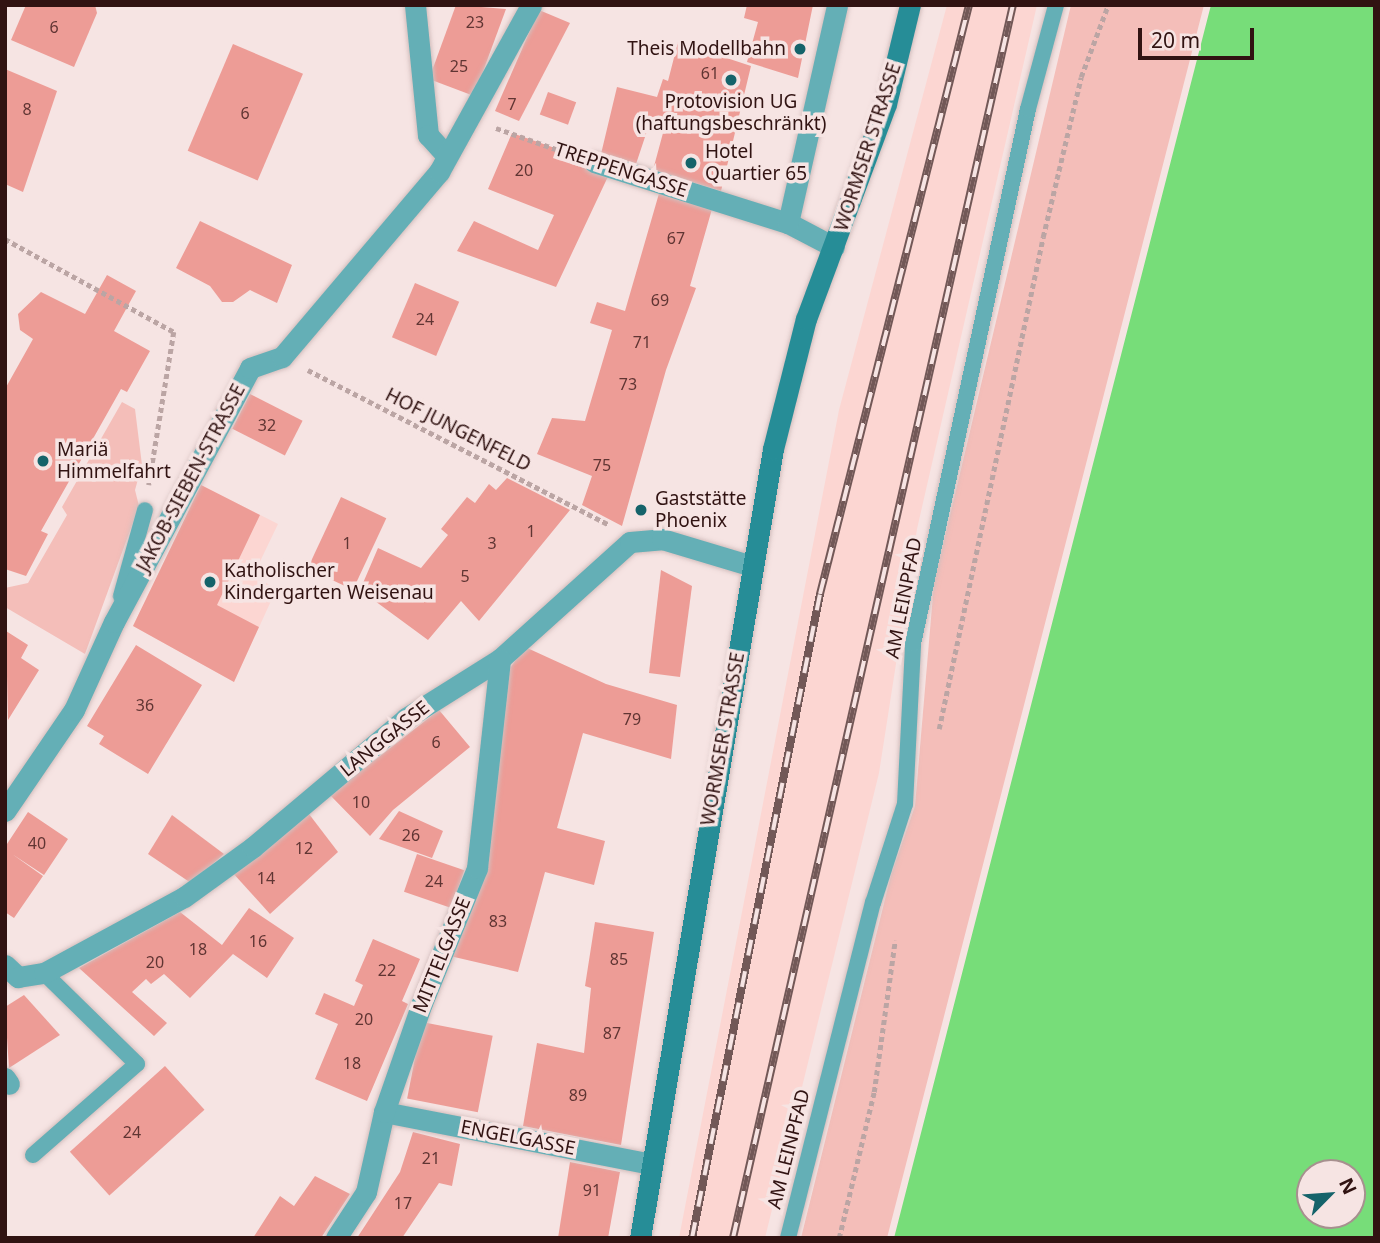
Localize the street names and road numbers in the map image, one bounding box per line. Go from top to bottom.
street label: WORMSER STRASSE [830,60,906,234]
street label: TREPPENGASSE [552,138,690,202]
street label: JAKOB-SIEBEN-STRASSE [132,380,250,576]
street label: HOF JUNGENFELD [381,383,535,477]
street label: AM LEINPFAD [881,536,927,660]
street label: WORMSER STRASSE [697,651,749,827]
street label: LANGGASSE [336,696,434,782]
street label: MITTELGASSE [408,894,476,1016]
street label: AM LEINPFAD [763,1087,815,1211]
street label: ENGELGASSE [459,1116,577,1160]

